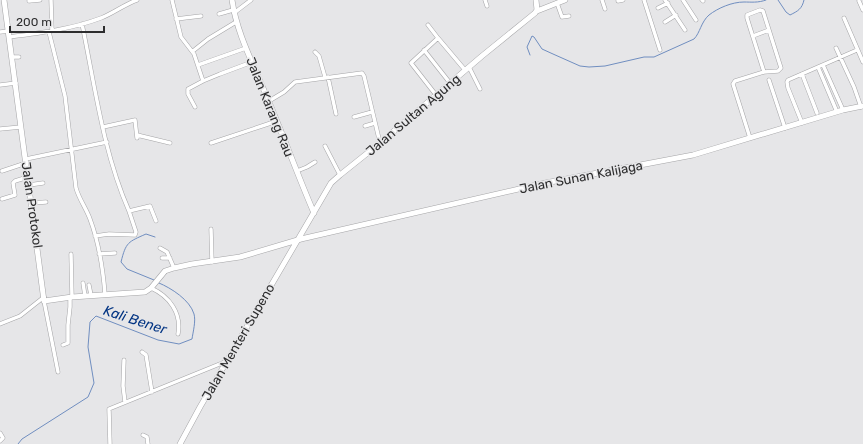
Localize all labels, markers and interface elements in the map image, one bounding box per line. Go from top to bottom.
scale bar [10,8,104,34]
text: 200 m [16,15,52,29]
street label: Jalan Karang Rau [242,55,297,159]
street label: Jalan Sultan Agung [363,71,464,160]
street label: Jalan Sunan Kalijaga [518,158,644,197]
street label: Jalan Protokol [19,161,45,249]
street label: Jalan Menteri Supeno [198,281,278,403]
water label: Kali Bener [101,302,169,338]

